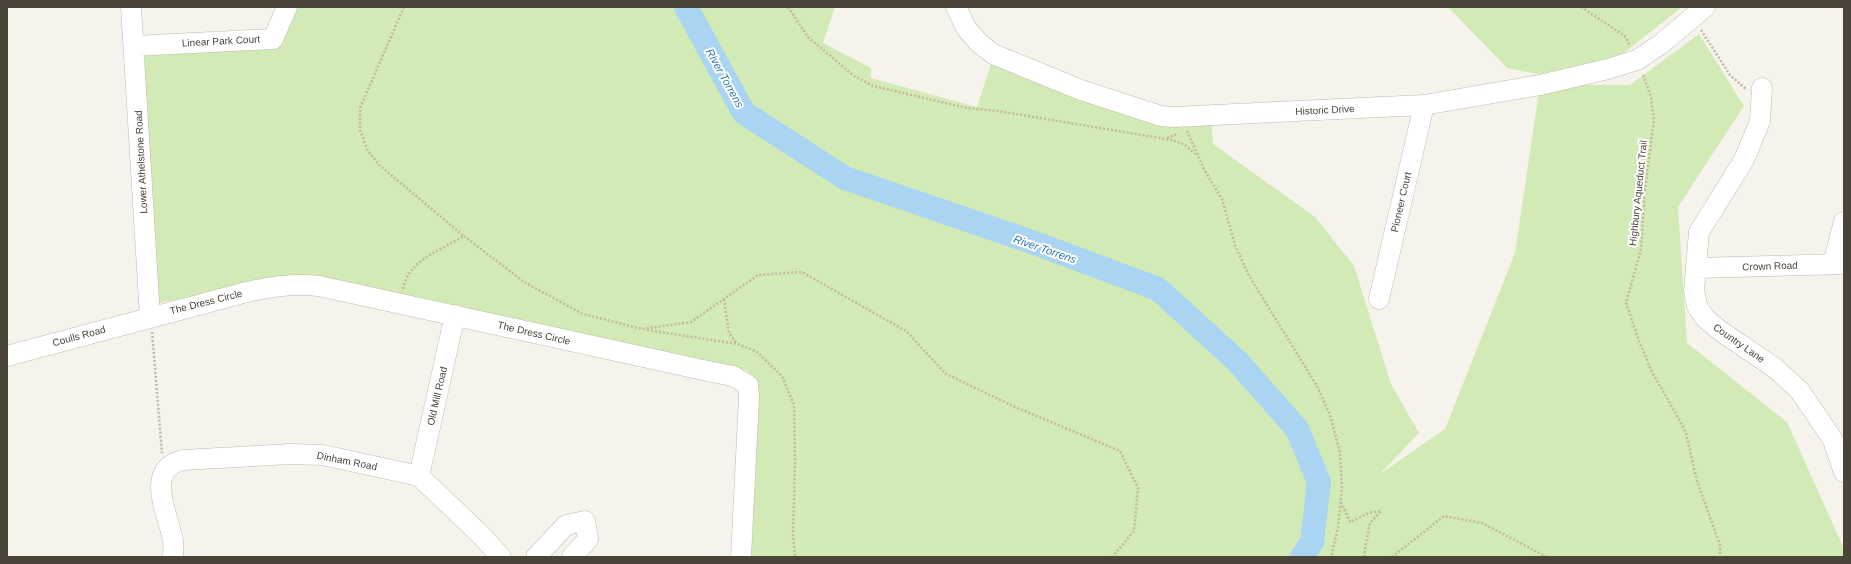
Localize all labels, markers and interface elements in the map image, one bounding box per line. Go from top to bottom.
street label: Linear Park Court [182,33,261,49]
water label: River Torrens [704,46,746,110]
street label: Historic Drive [1295,103,1355,117]
street label: Lower Athelstone Road [133,110,149,214]
street label: Highbury Aqueduct Trail [1627,140,1649,246]
street label: Pioneer Court [1389,170,1413,233]
water label: River Torrens [1012,233,1078,266]
street label: Crown Road [1742,260,1798,272]
street label: The Dress Circle [169,288,244,316]
street label: The Dress Circle [496,319,572,347]
street label: Country Lane [1711,321,1767,365]
street label: Coulls Road [51,324,107,348]
street label: Old Mill Road [425,366,449,426]
street label: Dinham Road [316,450,378,472]

